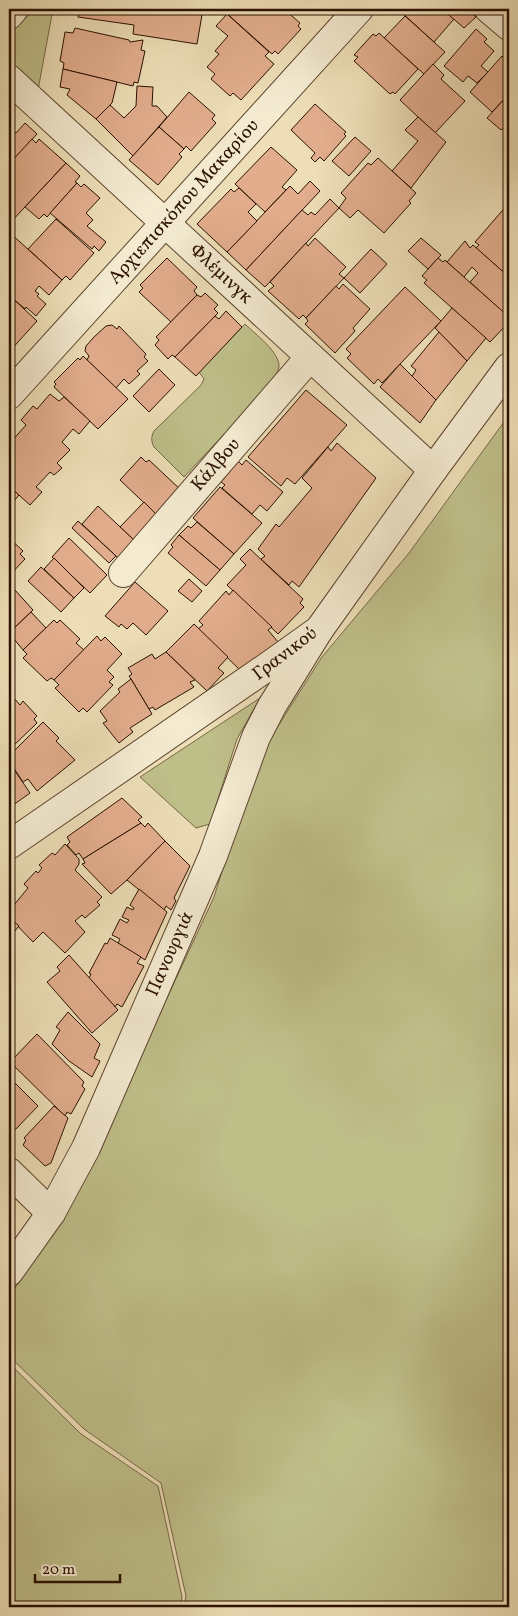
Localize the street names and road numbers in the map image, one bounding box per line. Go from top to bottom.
street label: Αρχιεπισκόπου Μακαρίου [103,114,265,290]
street label: Φλέμινγκ [184,238,258,310]
street label: Κάλβου [185,433,247,497]
street label: Γρανικού [247,621,323,687]
street label: Πανουργιά [140,907,200,1001]

